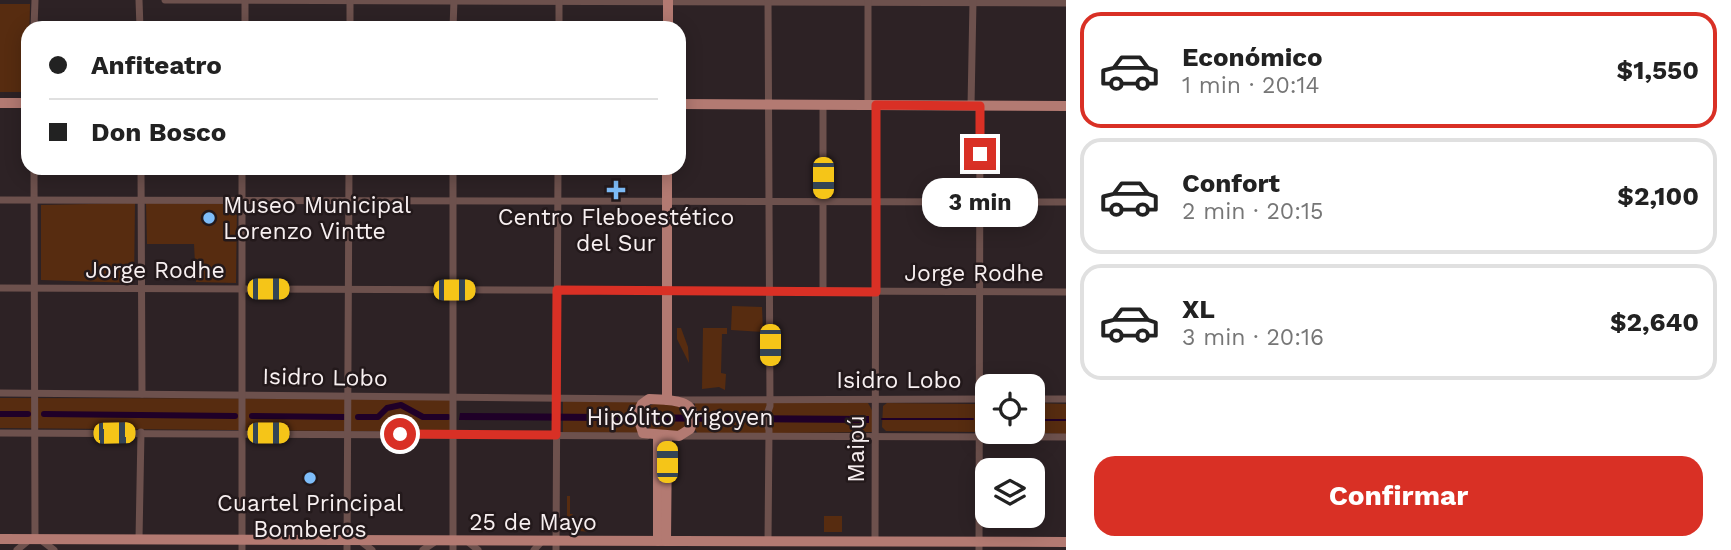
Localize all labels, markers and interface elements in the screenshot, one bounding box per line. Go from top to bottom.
icon: car [1098,39,1161,102]
text: Económico [1182,42,1323,72]
text: Anfiteatro [91,50,222,80]
text: $1,550 [1617,55,1699,85]
text: 1 min · 20:14 [1182,72,1320,99]
text: Don Bosco [91,117,226,147]
route end [964,138,996,170]
car [813,157,834,199]
icon: car [1098,165,1161,228]
text: Confort [1182,168,1280,198]
callout: 3 min [922,178,1038,228]
marker: Centro Fleboestético del Sur [606,180,626,200]
text: $2,100 [1617,181,1699,211]
text: 3 min [949,189,1011,216]
place label: Museo Municipal Lorenzo Vintte [223,192,411,245]
text: 2 min · 20:15 [1182,198,1323,225]
place label: Centro Fleboestético del Sur [498,204,734,257]
marker: Museo Municipal Lorenzo Vintte [201,210,217,226]
street label: Jorge Rodhe [85,257,225,284]
street label: Jorge Rodhe [904,260,1044,287]
car [248,279,290,300]
car [434,280,476,301]
icon: car [1098,291,1161,354]
text: XL [1182,294,1215,324]
text: $2,640 [1610,307,1699,337]
car [760,324,781,366]
text: 3 min · 20:16 [1182,324,1324,351]
street label: Isidro Lobo [262,363,388,392]
street label: Isidro Lobo [836,367,962,394]
map controls [975,374,1045,528]
button: locate [975,374,1045,444]
street label: Hipólito Yrigoyen [586,404,774,431]
street label: Maipú [843,415,870,483]
route start [384,418,416,450]
car [93,422,136,444]
car [248,423,290,444]
car [657,441,678,483]
button: Confirmar [1094,456,1703,536]
button: layers [975,458,1045,528]
marker: Cuartel Principal Bomberos [302,470,318,486]
place label: Cuartel Principal Bomberos [217,490,403,543]
street label: 25 de Mayo [469,509,597,536]

